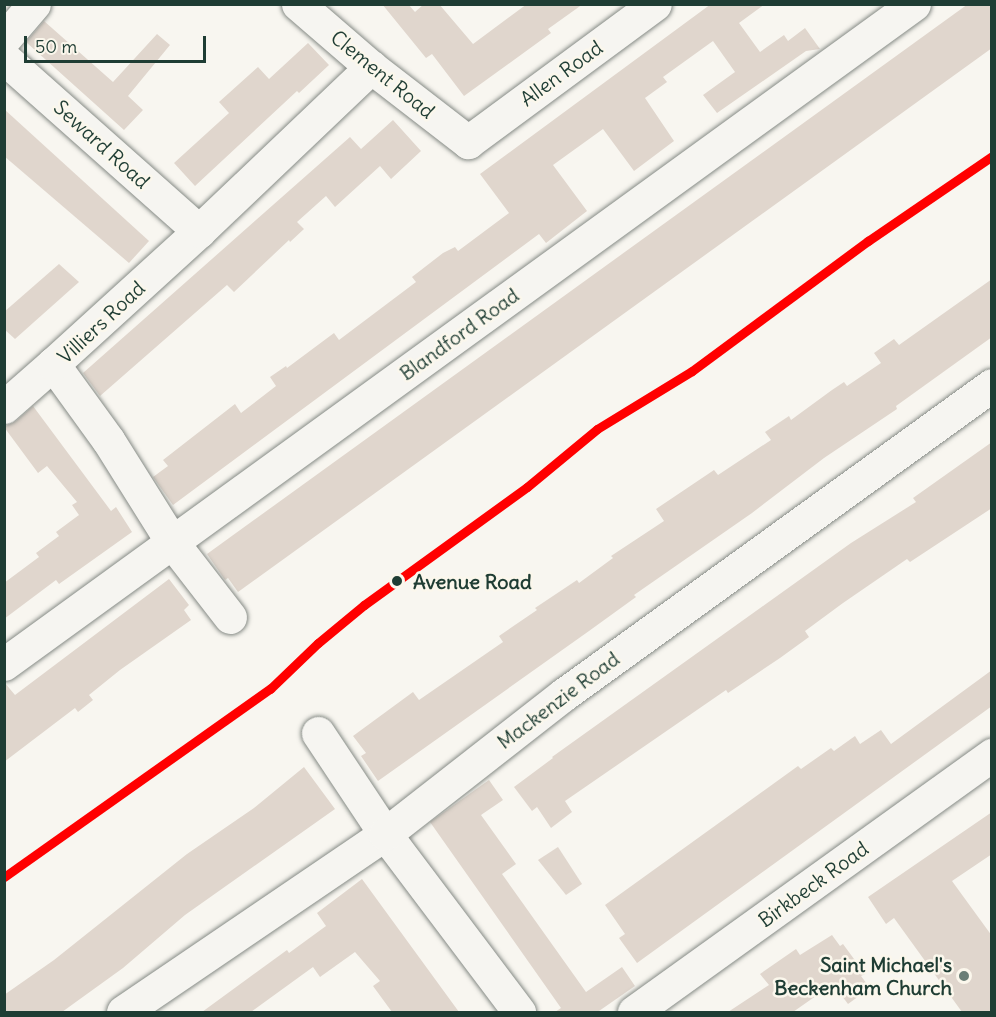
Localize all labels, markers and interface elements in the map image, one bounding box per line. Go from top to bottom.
scale bar [27,24,208,62]
street label: Clement Road [326,25,440,123]
text: 50 m [35,35,77,58]
street label: Allen Road [515,35,607,111]
street label: Seward Road [49,95,155,193]
street label: Villiers Road [53,276,149,368]
street label: Blandford Road [395,283,523,385]
place label: Avenue Road [413,569,532,593]
marker: Avenue Road [386,570,408,592]
street label: Mackenzie Road [492,646,624,754]
street label: Birkbeck Road [753,836,873,932]
place label: Saint Michael's Beckenham Church [774,952,952,999]
marker: Saint Michael's Beckenham Church [957,969,971,983]

